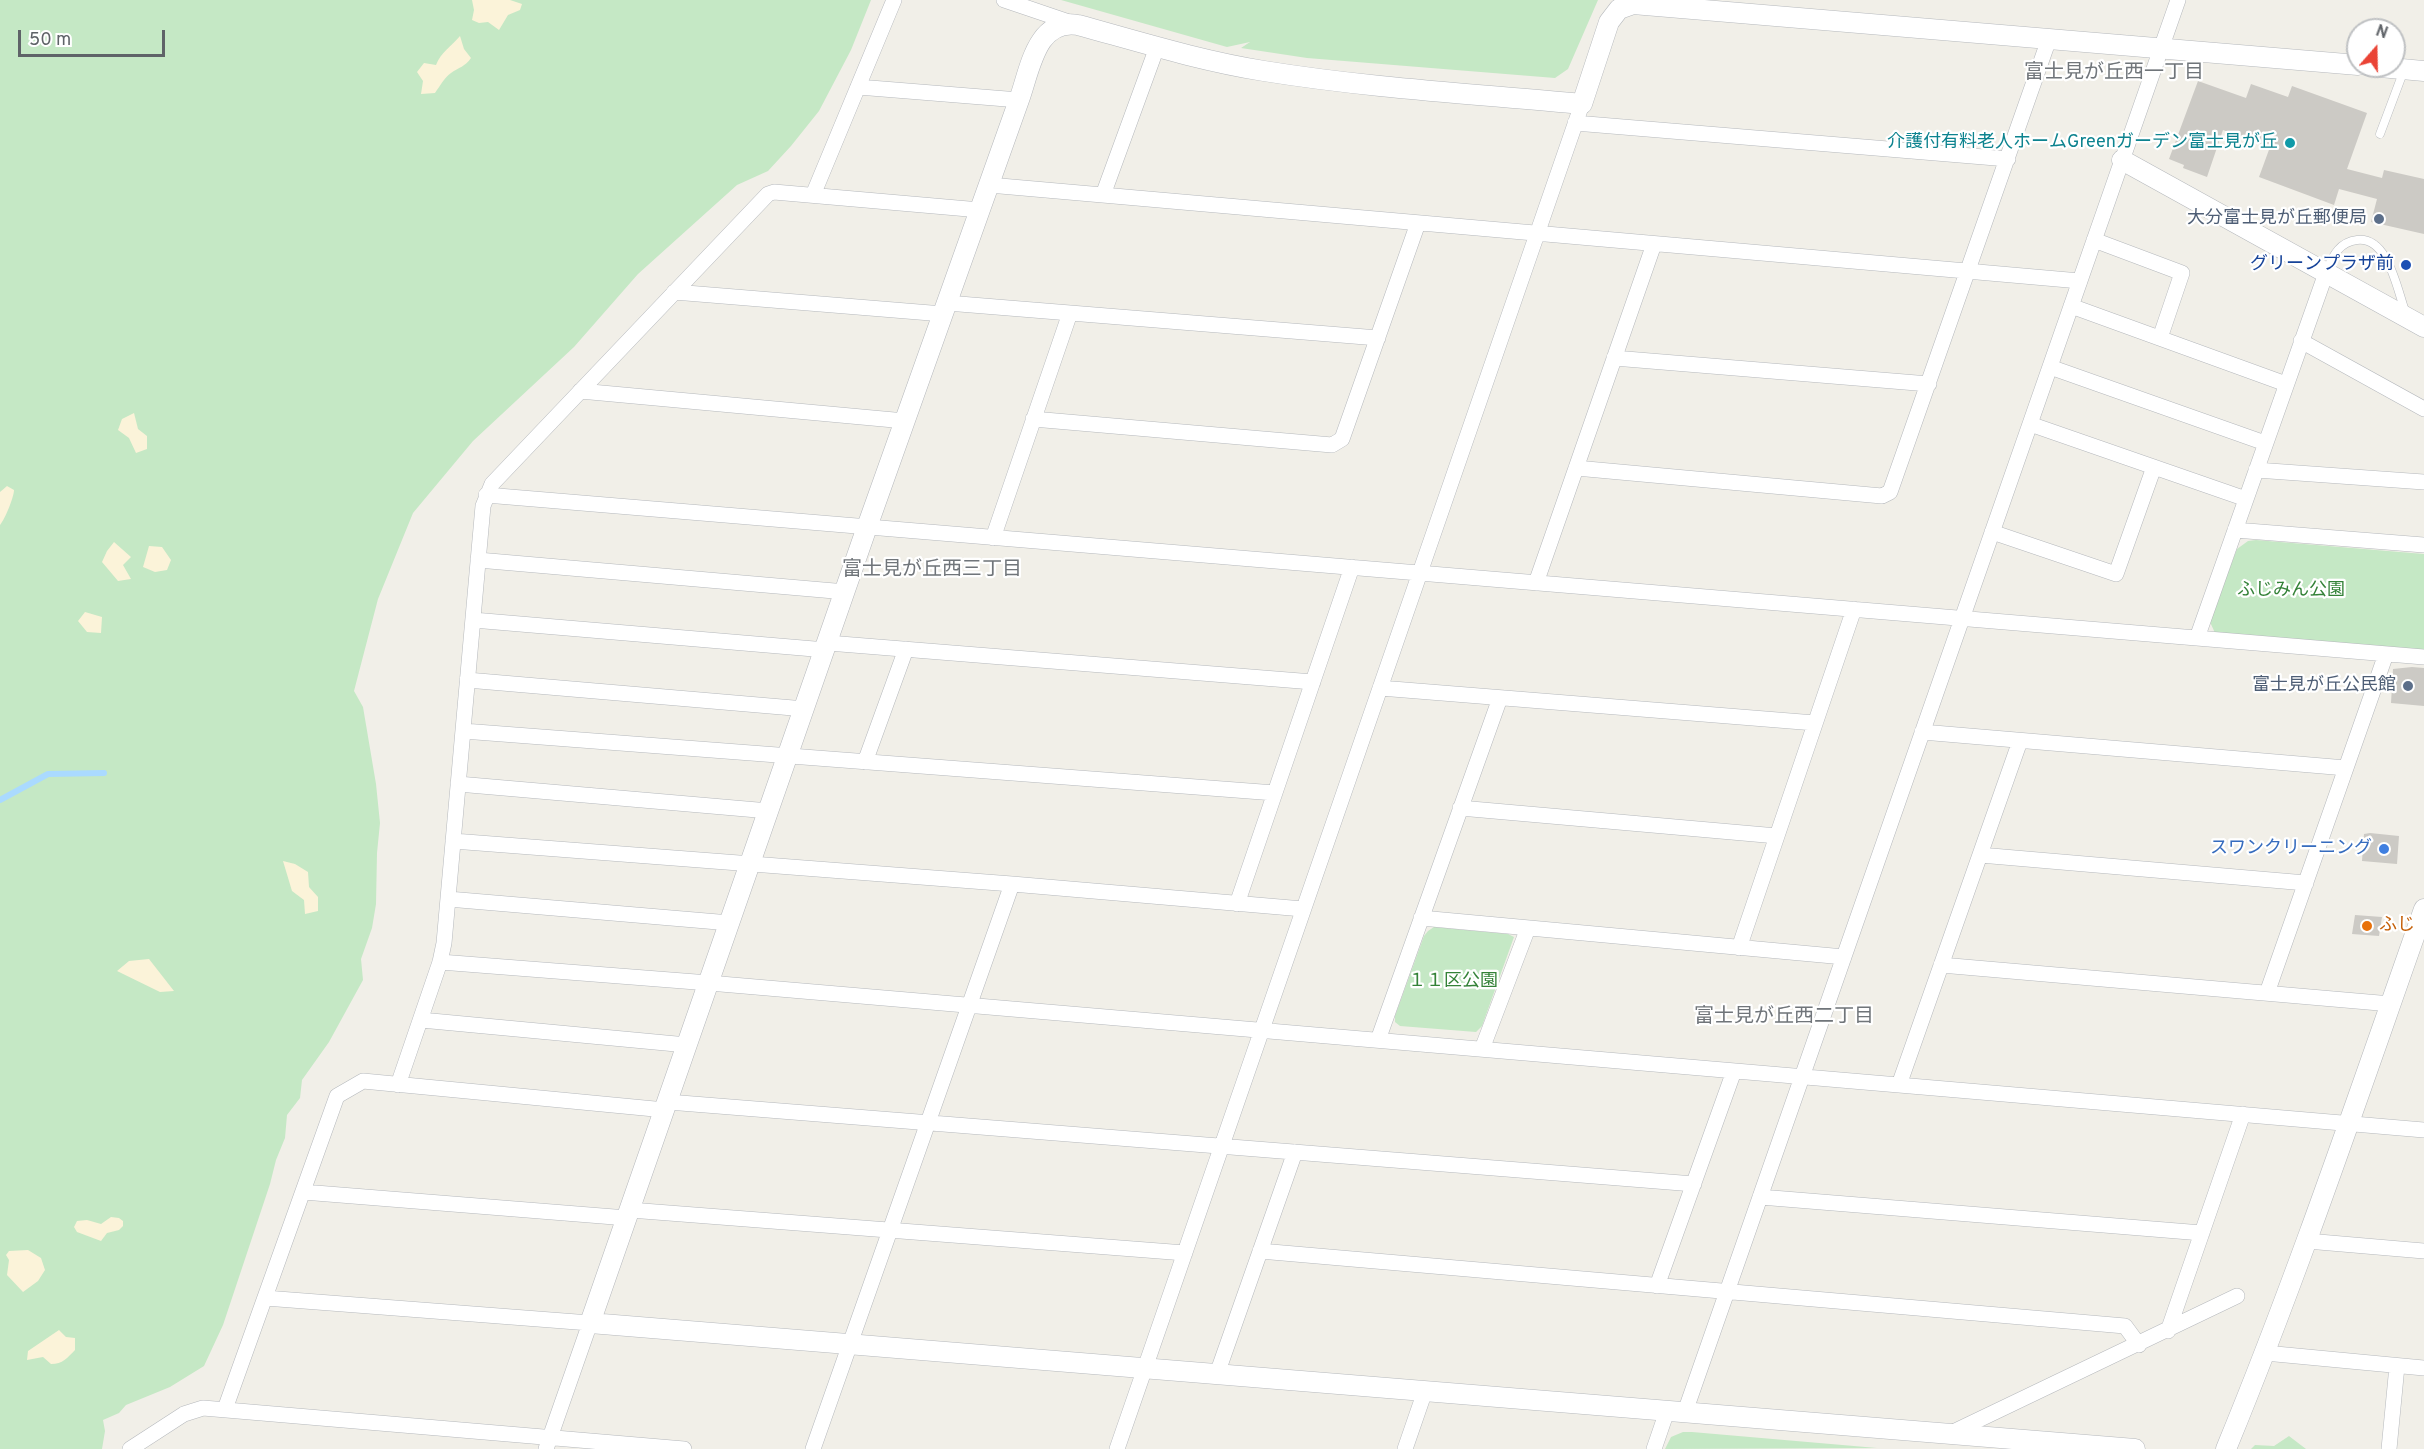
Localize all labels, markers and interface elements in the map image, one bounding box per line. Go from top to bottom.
scale bar [21,18,168,56]
north arrow [2346,18,2406,78]
text: N [2373,22,2390,44]
text: 50 m [29,29,71,52]
district label: 富士見が丘西一丁目 [2024,62,2204,86]
place label: 介護付有料老人ホームGreenガーデン富士見が丘 [1887,132,2278,154]
marker: 介護付有料老人ホームGreenガーデン富士見が丘 [2283,136,2297,150]
place label: 大分富士見が丘郵便局 [2187,208,2367,230]
marker: 大分富士見が丘郵便局 [2372,212,2386,226]
place label: グリーンプラザ前 [2250,254,2394,276]
marker: グリーンプラザ前 [2399,258,2413,272]
district label: 富士見が丘西三丁目 [842,559,1022,583]
park label: ふじみん公園 [2237,580,2345,602]
place label: 富士見が丘公民館 [2252,675,2396,697]
marker: 富士見が丘公民館 [2401,679,2415,693]
place label: スワンクリーニング [2210,838,2372,860]
marker: スワンクリーニング [2377,842,2391,856]
place label: ふじ [2379,915,2415,937]
marker: ふじ [2360,919,2374,933]
park label: １１区公園 [1408,971,1498,993]
district label: 富士見が丘西二丁目 [1694,1006,1874,1030]

